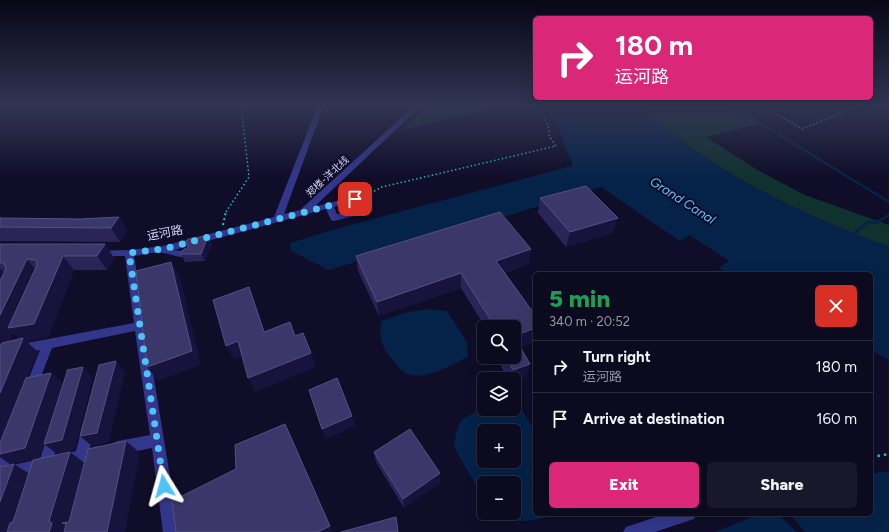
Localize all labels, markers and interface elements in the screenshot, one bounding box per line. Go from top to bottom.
text: 180 m [615,28,693,62]
icon: right [549,32,601,84]
text: 运河路 [615,66,669,88]
street label: 郑楼-洋北线 [303,153,352,200]
water label: Grand Canal [647,174,718,227]
pin [338,182,372,216]
icon: arrive [344,188,366,210]
street label: 运河路 [146,223,184,243]
text: 5 min [549,284,610,313]
button: close [815,285,857,327]
text: 340 m · 20:52 [549,314,630,329]
map controls [477,320,521,520]
button: search [477,320,521,364]
text: Turn right [583,348,651,366]
icon: right [549,356,571,378]
text: 180 m [816,358,857,376]
text: 运河路 [583,369,622,384]
button: layers [477,372,521,416]
icon: arrive [549,408,571,430]
text: Arrive at destination [583,410,724,428]
text: 160 m [816,410,857,428]
button: + [477,424,521,468]
button: Exit [549,462,699,508]
button: Share [707,462,857,508]
position arrow [143,465,185,507]
button: − [477,476,521,520]

